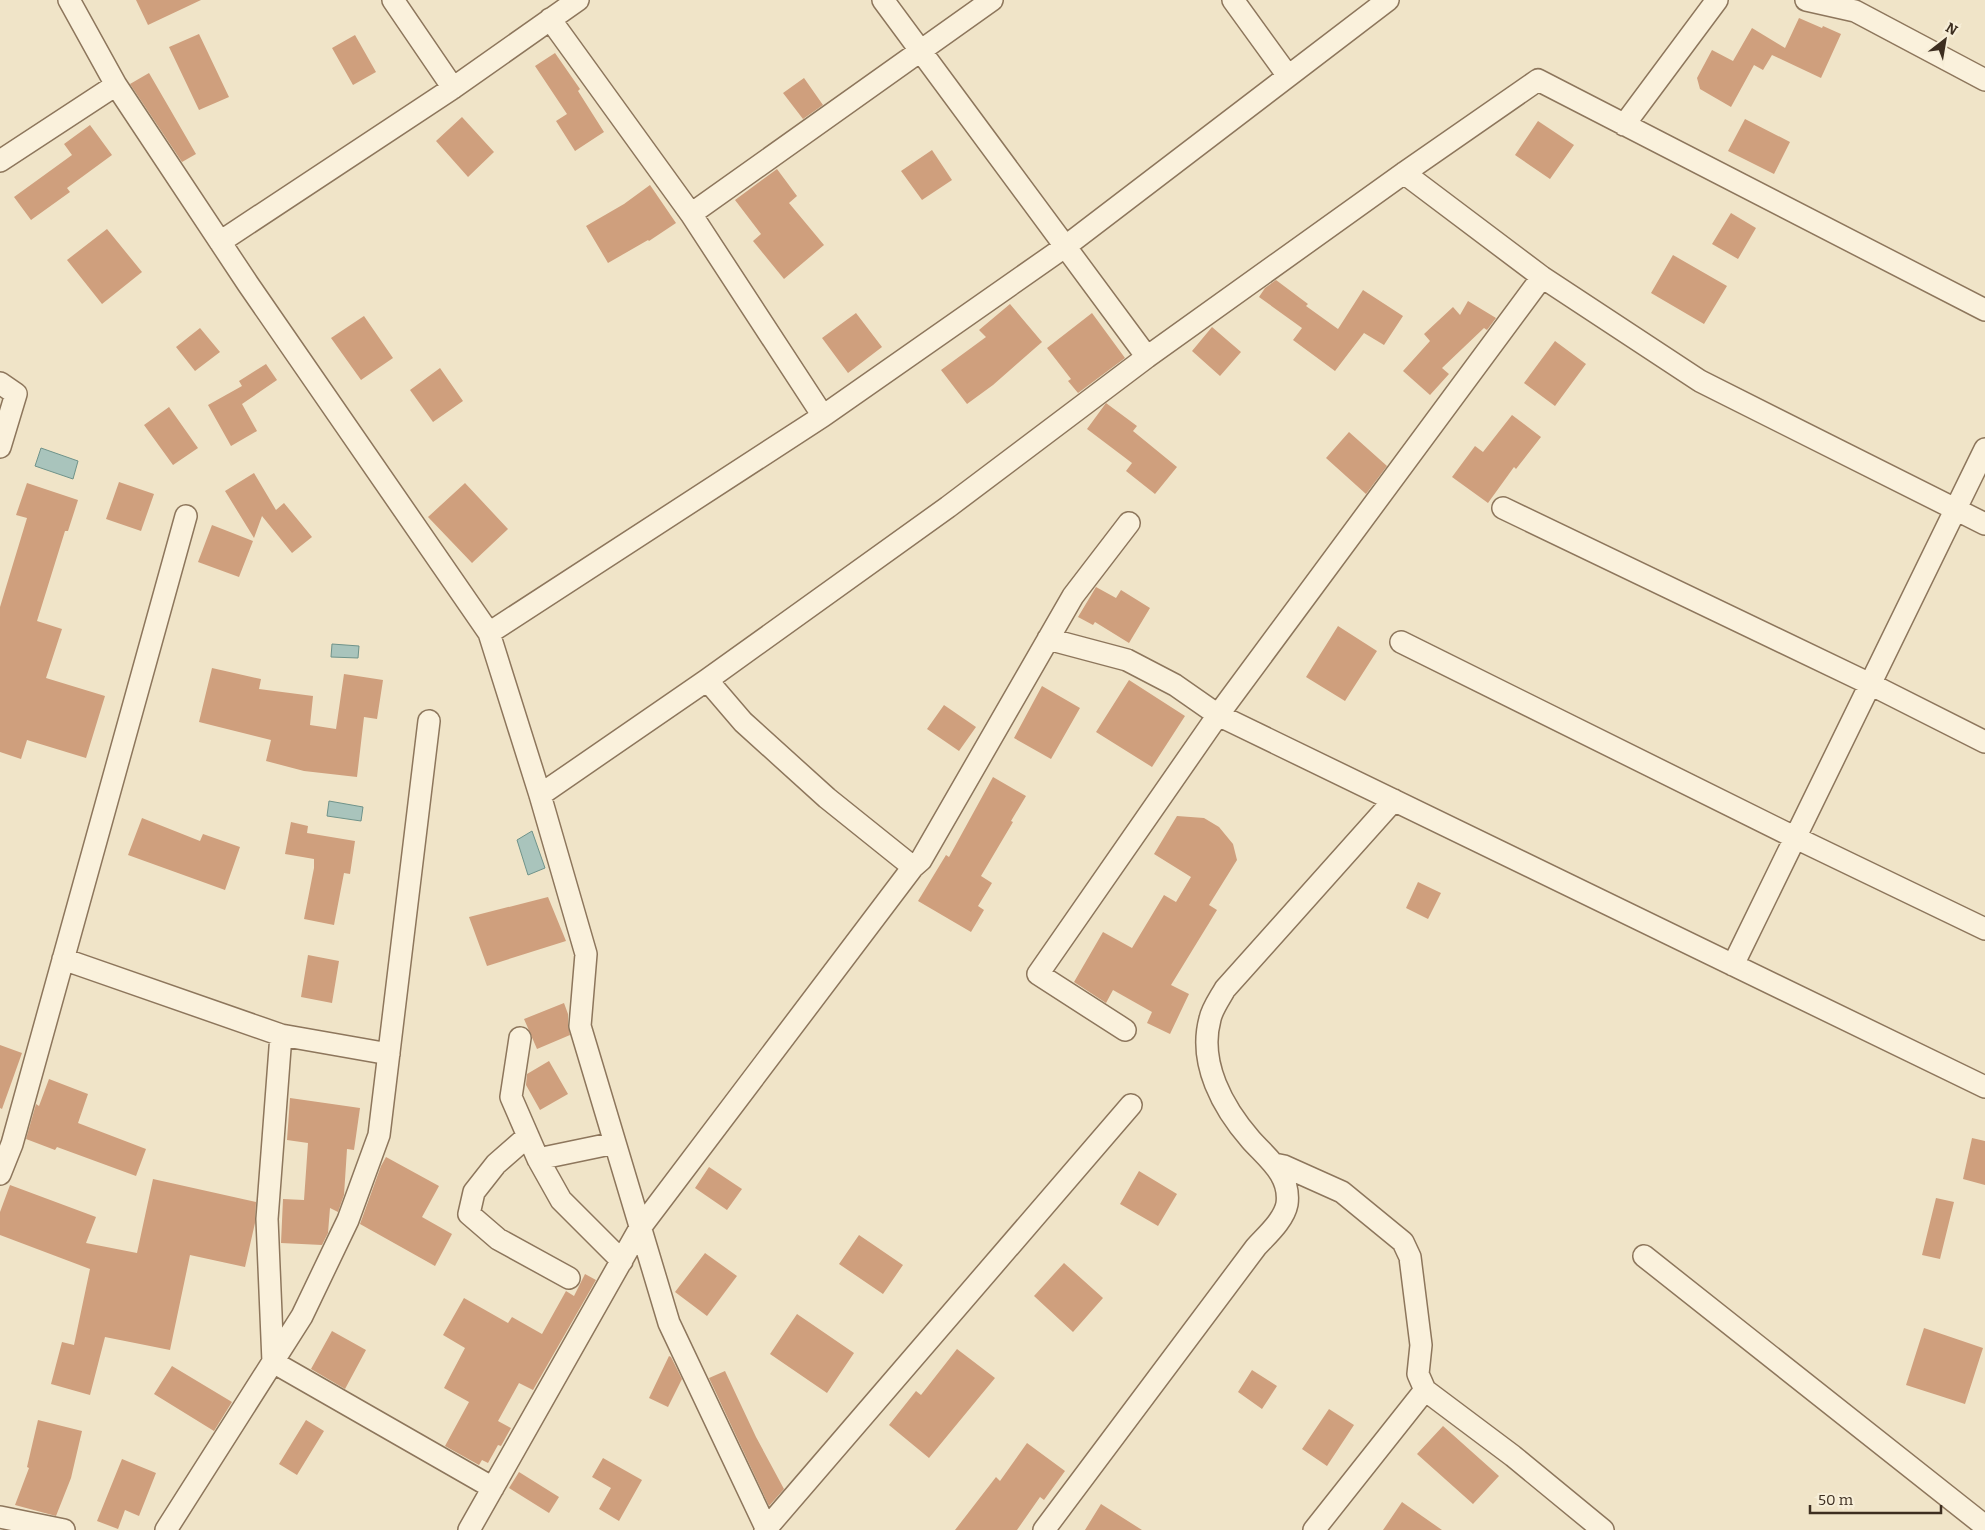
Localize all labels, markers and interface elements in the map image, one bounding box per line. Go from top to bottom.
north arrow [1920,15,1970,65]
text: N [1942,19,1961,39]
scale bar [1810,1482,1941,1514]
text: 50 m [1818,1491,1854,1509]

